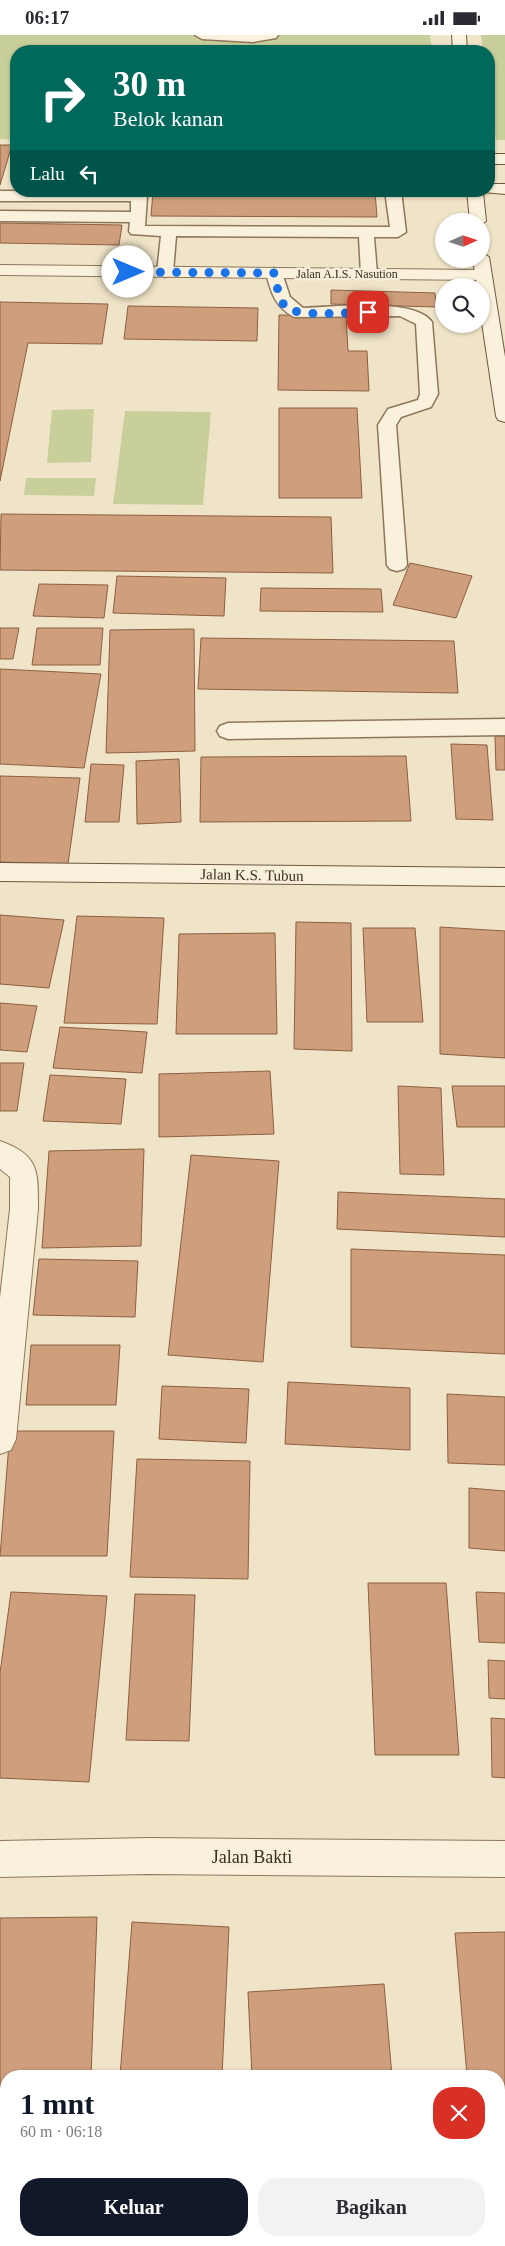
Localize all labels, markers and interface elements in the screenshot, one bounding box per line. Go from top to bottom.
text: 06:17 [25,7,69,28]
icon: right [30,65,95,130]
text: 30 m [113,65,186,104]
text: Belok kanan [113,106,224,131]
icon: left [75,160,103,188]
text: Lalu [30,163,65,184]
north arrow [435,213,490,267]
map controls [435,213,490,333]
position arrow [101,245,153,297]
street label: Jalan A.I.S. Nasution [296,267,398,281]
button: search [435,278,490,333]
pin [347,291,389,333]
icon: arrive [354,298,382,326]
street label: Jalan K.S. Tubun [200,866,304,884]
street label: Jalan Bakti [212,1847,292,1867]
text: 1 mnt [20,2087,94,2120]
button: close [433,2087,485,2139]
text: 60 m · 06:18 [20,2123,102,2140]
button: Keluar [20,2178,248,2236]
button: Bagikan [258,2178,485,2236]

